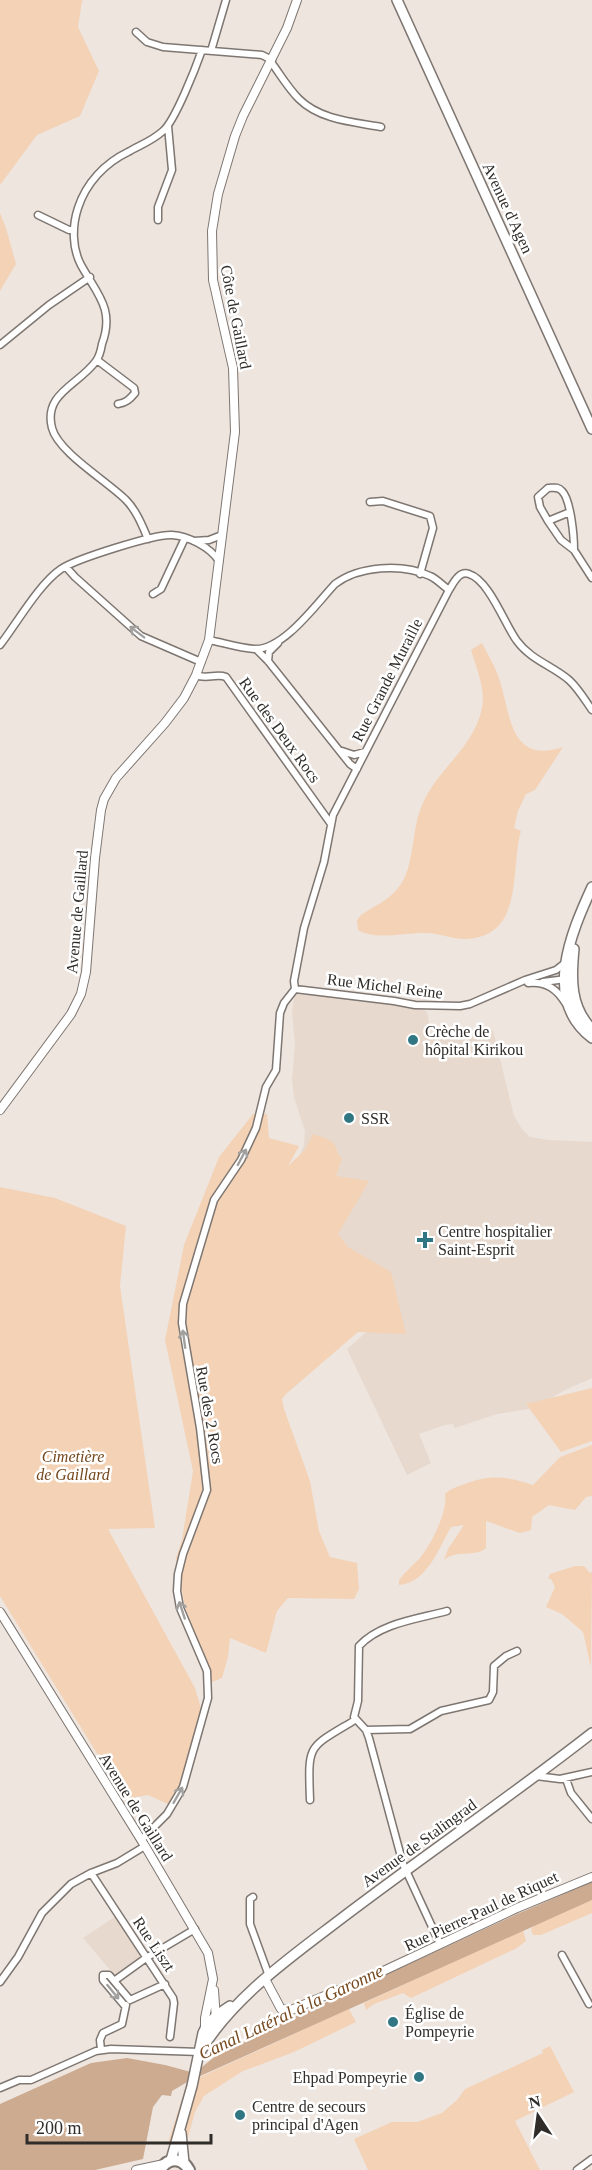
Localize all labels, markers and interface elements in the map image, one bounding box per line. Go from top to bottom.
street label: Avenue d'Agen [479,160,536,256]
street label: Côte de Gaillard [218,263,254,371]
street label: Rue Grande Muraille [349,616,425,744]
one-way arrow [129,625,145,638]
street label: Rue des Deux Rocs [236,674,324,786]
street label: Avenue de Gaillard [63,849,91,975]
street label: Rue Michel Reine [326,970,444,1002]
place label: Crèche de hôpital Kirikou [425,1023,523,1059]
marker: Crèche de hôpital Kirikou [406,1033,420,1047]
place label: SSR [361,1110,390,1127]
marker: SSR [342,1111,356,1125]
one-way arrow [236,1148,248,1166]
place label: Centre hospitalier Saint-Esprit [438,1223,553,1259]
marker: Centre hospitalier Saint-Esprit [416,1231,434,1249]
one-way arrow [179,1330,190,1350]
street label: Rue des 2 Rocs [193,1365,227,1465]
park label: Cimetière de Gaillard [36,1448,111,1483]
one-way arrow [176,1601,187,1620]
street label: Avenue de Gaillard [96,1750,176,1864]
one-way arrow [173,1787,185,1804]
street label: Avenue de Stalingrad [358,1796,480,1891]
street label: Rue Pierre-Paul de Riquet [401,1868,561,1955]
street label: Rue Liszt [130,1914,179,1975]
water label: Canal Latéral à la Garonne [196,1960,386,2064]
one-way arrow [107,1984,120,2000]
place label: Église de Pompeyrie [405,2004,474,2041]
marker: Église de Pompeyrie [386,2015,400,2029]
place label: Ehpad Pompeyrie [293,2069,407,2087]
marker: Ehpad Pompeyrie [412,2070,426,2084]
north arrow [508,2086,568,2146]
text: N [527,2092,543,2111]
place label: Centre de secours principal d'Agen [252,2098,366,2134]
scale bar [27,2107,212,2145]
marker: Centre de secours principal d'Agen [233,2108,247,2122]
text: 200 m [36,2118,82,2138]

